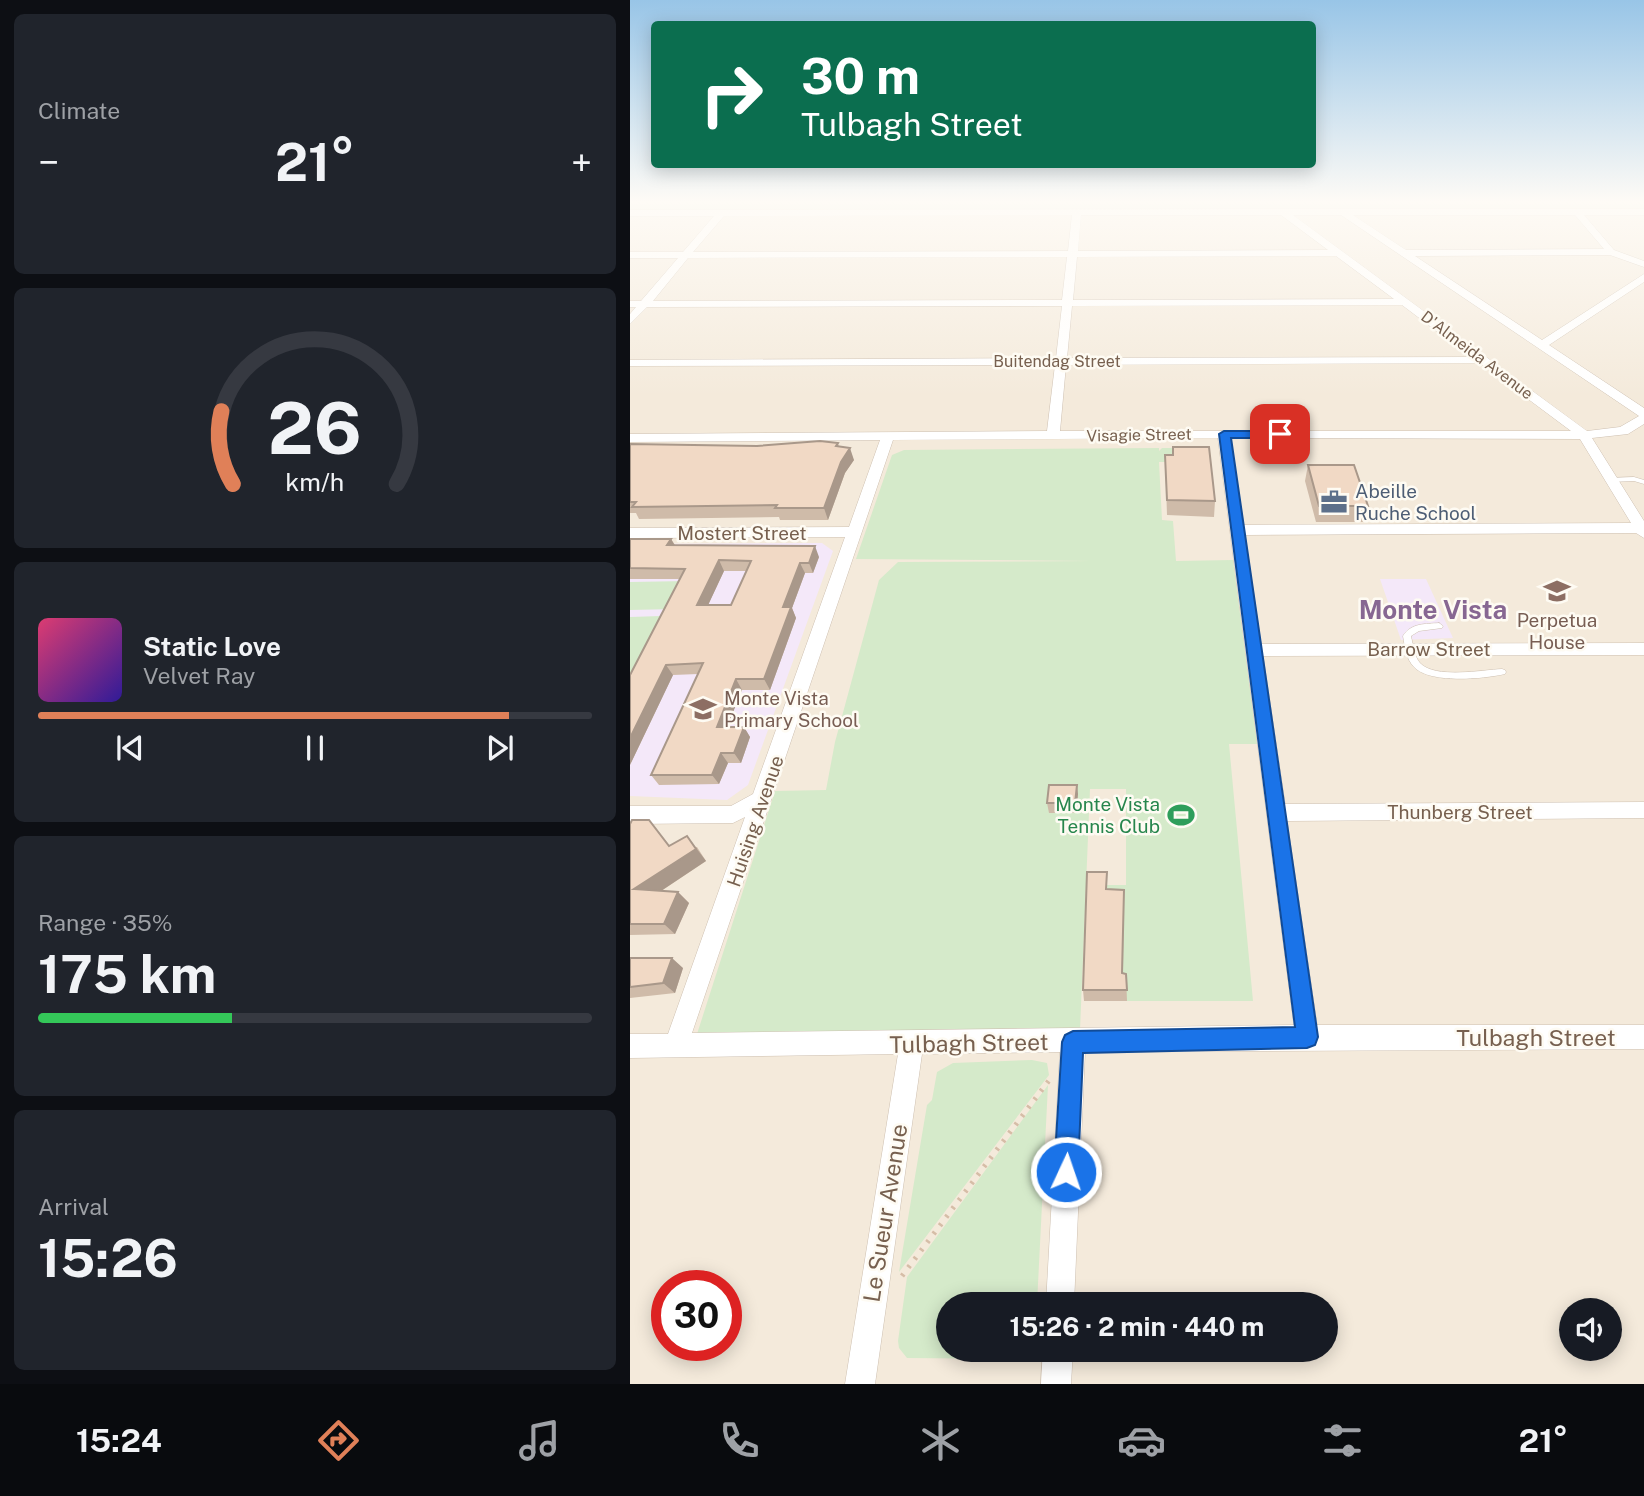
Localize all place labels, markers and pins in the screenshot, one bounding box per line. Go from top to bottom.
pin [1250,404,1310,464]
place label: Abeille Ruche School [1355,480,1476,524]
office icon: Abeille Ruche School [1319,487,1349,517]
school or university icon: Perpetua House [1542,576,1572,606]
place label: Perpetua House [1517,609,1597,653]
place label: Monte Vista Primary School [724,687,859,731]
school or university icon: Monte Vista Primary School [688,694,718,724]
place label: Monte Vista Tennis Club [1055,793,1160,837]
sports icon: Monte Vista Tennis Club [1166,800,1196,830]

